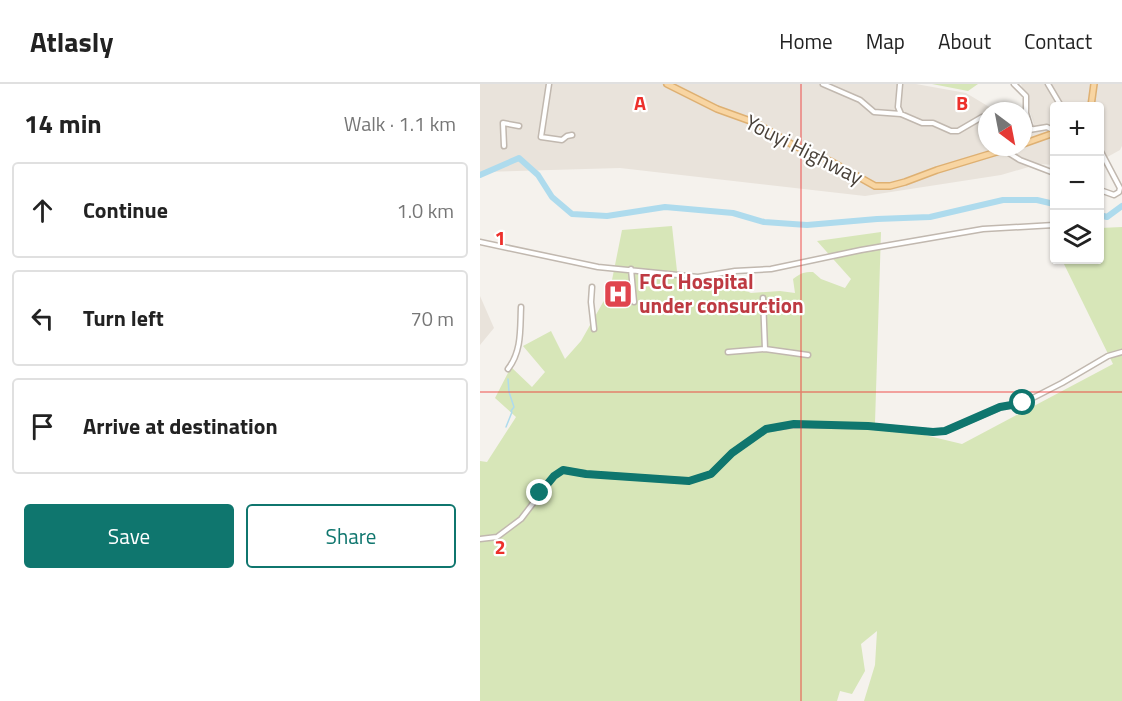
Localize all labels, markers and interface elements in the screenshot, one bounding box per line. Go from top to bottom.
text: Atlasly [30,20,113,63]
text: Home [779,25,833,57]
text: Map [866,25,905,57]
text: About [938,25,991,57]
text: Contact [1024,25,1092,57]
text: A [634,87,646,118]
text: B [956,87,968,118]
north arrow [978,102,1032,156]
map controls [1050,102,1104,264]
button: + [1050,102,1104,156]
text: 14 min [24,104,102,143]
street label: Youyi Highway [740,106,869,193]
text: Walk · 1.1 km [344,108,456,139]
button: − [1050,156,1104,210]
text: Continue [83,193,168,227]
icon: ahead [26,194,59,227]
text: 1.0 km [397,195,454,226]
button: layers [1050,210,1104,264]
text: 1 [494,222,506,253]
place label: FCC Hospital under consurction [639,265,804,321]
hospital icon: FCC Hospital under consurction [602,278,634,310]
text: Turn left [83,301,164,335]
icon: left [26,302,59,335]
text: 70 m [410,303,454,334]
route start [1009,389,1035,415]
text: Arrive at destination [83,409,278,443]
icon: arrive [26,410,59,443]
route end [526,479,552,505]
button: Save [24,504,234,568]
button: Share [246,504,456,568]
text: 2 [494,531,506,562]

